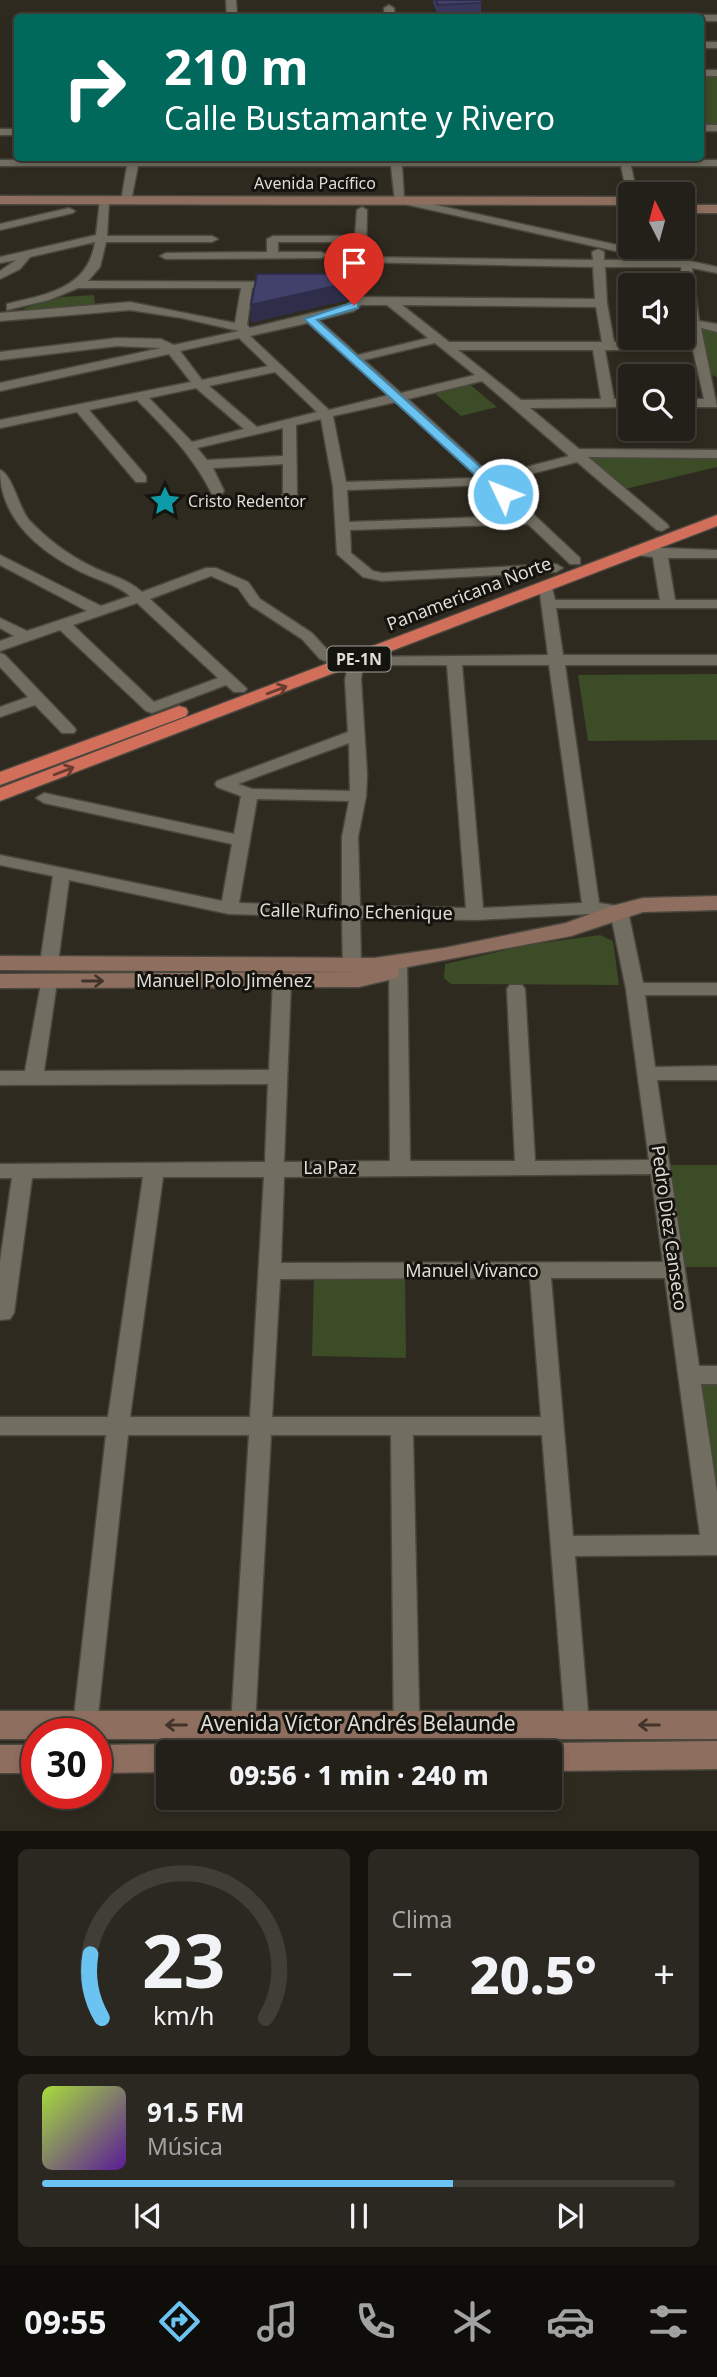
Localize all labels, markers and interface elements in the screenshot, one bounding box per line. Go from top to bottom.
text: 210 m [164,33,309,99]
icon: right [49,42,140,133]
text: Calle Bustamante y Rivero [164,96,555,139]
street label: Avenida Pacífico [254,172,376,194]
north arrow [618,182,695,259]
map controls [618,182,695,441]
pin [324,233,384,305]
icon: arrive [335,244,373,282]
button: sound [618,273,695,350]
button: search [618,364,695,441]
position arrow [466,457,540,531]
place icon: Cristo Redentor [148,484,182,518]
place label: Cristo Redentor [188,490,306,512]
street label: Panamericana Norte [383,551,554,636]
road number: PE-1N [328,646,390,672]
one-way arrow [265,683,287,695]
one-way arrow [52,763,74,776]
street label: Calle Rufino Echenique [259,897,453,925]
street label: Manuel Polo Jiménez [136,968,312,992]
one-way arrow [81,974,104,988]
street label: Pedro Diez Canseco [647,1144,693,1312]
street label: La Paz [303,1155,357,1179]
street label: Manuel Vivanco [405,1258,539,1282]
street label: Avenida Víctor Andrés Belaunde [200,1709,516,1737]
speed limit sign: 30 [21,1718,112,1809]
one-way arrow [165,1718,188,1732]
one-way arrow [638,1718,661,1732]
text: 09:56 · 1 min · 240 m [229,1757,489,1793]
text: Clima [392,1903,452,1935]
text: 23 [142,1911,225,2010]
text: 20.5° [470,1938,597,2009]
text: − [392,1947,413,1999]
text: + [653,1947,675,1999]
text: km/h [153,1998,215,2032]
text: 91.5 FM [147,2094,244,2130]
text: Música [147,2130,223,2162]
icon: previous [129,2197,167,2235]
icon: pause [340,2197,378,2235]
icon: next [551,2197,589,2235]
icon: directions [155,2297,204,2346]
icon: music [253,2297,302,2346]
icon: phone [351,2297,400,2346]
icon: climate [448,2297,497,2346]
icon: car [546,2297,595,2346]
icon: filters [644,2297,693,2346]
text: 09:55 [24,2300,107,2343]

